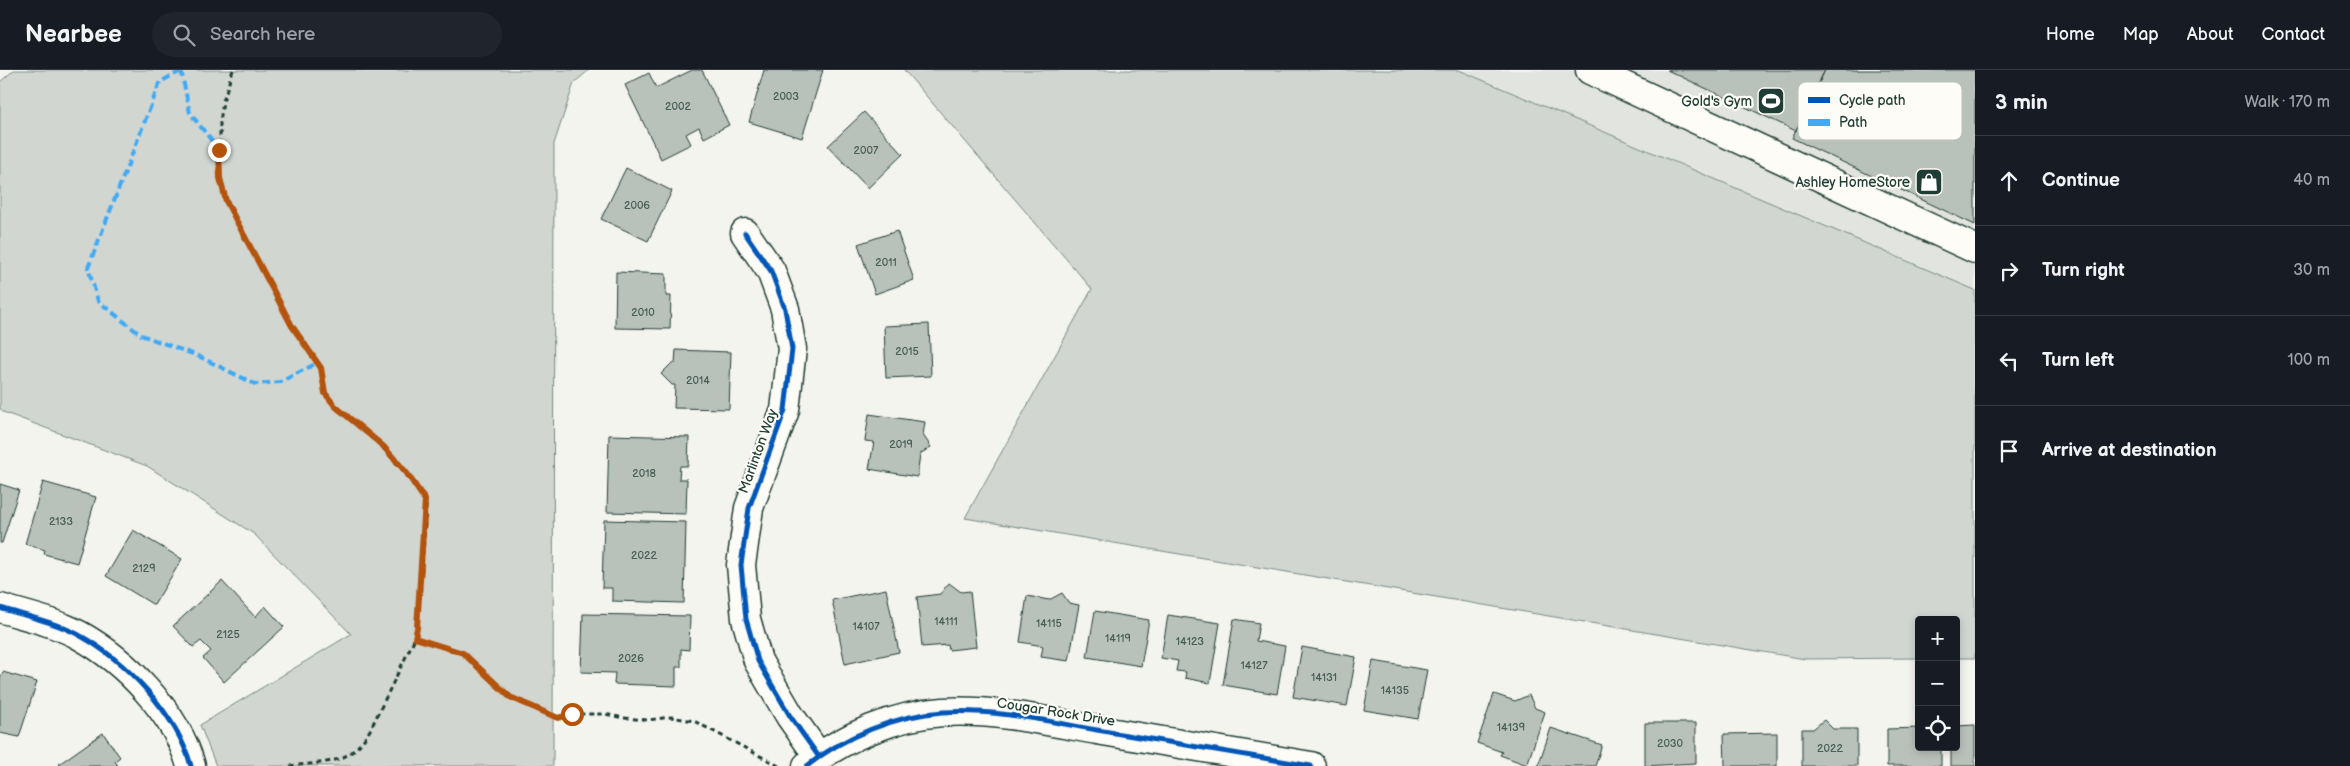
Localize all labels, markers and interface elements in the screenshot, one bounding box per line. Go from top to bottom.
search box [152,12,502,57]
text: Nearbee [25,20,122,49]
icon: search [170,21,198,49]
text: Search here [210,23,315,46]
text: Home [2046,24,2095,45]
text: Map [2123,24,2159,45]
text: About [2187,24,2234,45]
text: Contact [2262,24,2325,45]
legend [1798,82,1962,140]
sports icon: Gold's Gym [1756,86,1786,116]
house number: 2003 [773,90,799,103]
text: 3 min [1995,90,2048,115]
text: Cycle path [1839,92,1906,109]
place label: Gold's Gym [1681,93,1752,110]
text: Walk · 170 m [2244,93,2330,112]
house number: 2002 [665,100,691,113]
text: Path [1839,114,1867,131]
route end [208,139,231,162]
house number: 2007 [854,144,879,157]
shop icon: Ashley HomeStore [1914,167,1944,197]
icon: ahead [1995,167,2023,195]
text: Continue [2042,169,2120,192]
text: 40 m [2293,171,2330,190]
place label: Ashley HomeStore [1795,174,1910,191]
house number: 2006 [624,199,650,212]
house number: 2011 [875,256,897,269]
icon: right [1995,257,2023,285]
text: Turn right [2042,259,2125,282]
text: 30 m [2293,261,2330,280]
house number: 2010 [631,306,655,319]
house number: 2015 [895,345,919,358]
icon: left [1995,347,2023,375]
text: Turn left [2042,349,2114,372]
text: 100 m [2287,351,2330,370]
house number: 2014 [686,374,710,387]
street label: Marlinton Way [735,406,781,496]
icon: arrive [1995,437,2023,465]
house number: 2019 [889,438,913,451]
text: Arrive at destination [2042,439,2217,462]
house number: 2018 [632,467,656,480]
house number: 2133 [49,515,73,528]
house number: 2022 [631,549,657,562]
house number: 2129 [132,562,156,575]
house number: 14111 [934,615,958,628]
map controls [1915,616,1960,751]
button: + [1915,616,1960,661]
house number: 14115 [1036,617,1062,630]
house number: 14107 [852,620,880,633]
house number: 2125 [216,628,240,641]
house number: 14119 [1105,632,1131,645]
house number: 14123 [1176,635,1204,648]
house number: 2026 [618,652,644,665]
house number: 14127 [1240,659,1268,672]
button: − [1915,661,1960,706]
house number: 14131 [1311,671,1337,684]
house number: 14135 [1381,684,1409,697]
street label: Cougar Rock Drive [996,694,1116,730]
route start [561,703,584,726]
button: locate [1915,706,1960,751]
house number: 14139 [1497,721,1525,734]
house number: 2030 [1657,737,1684,750]
house number: 2022 [1817,742,1843,755]

